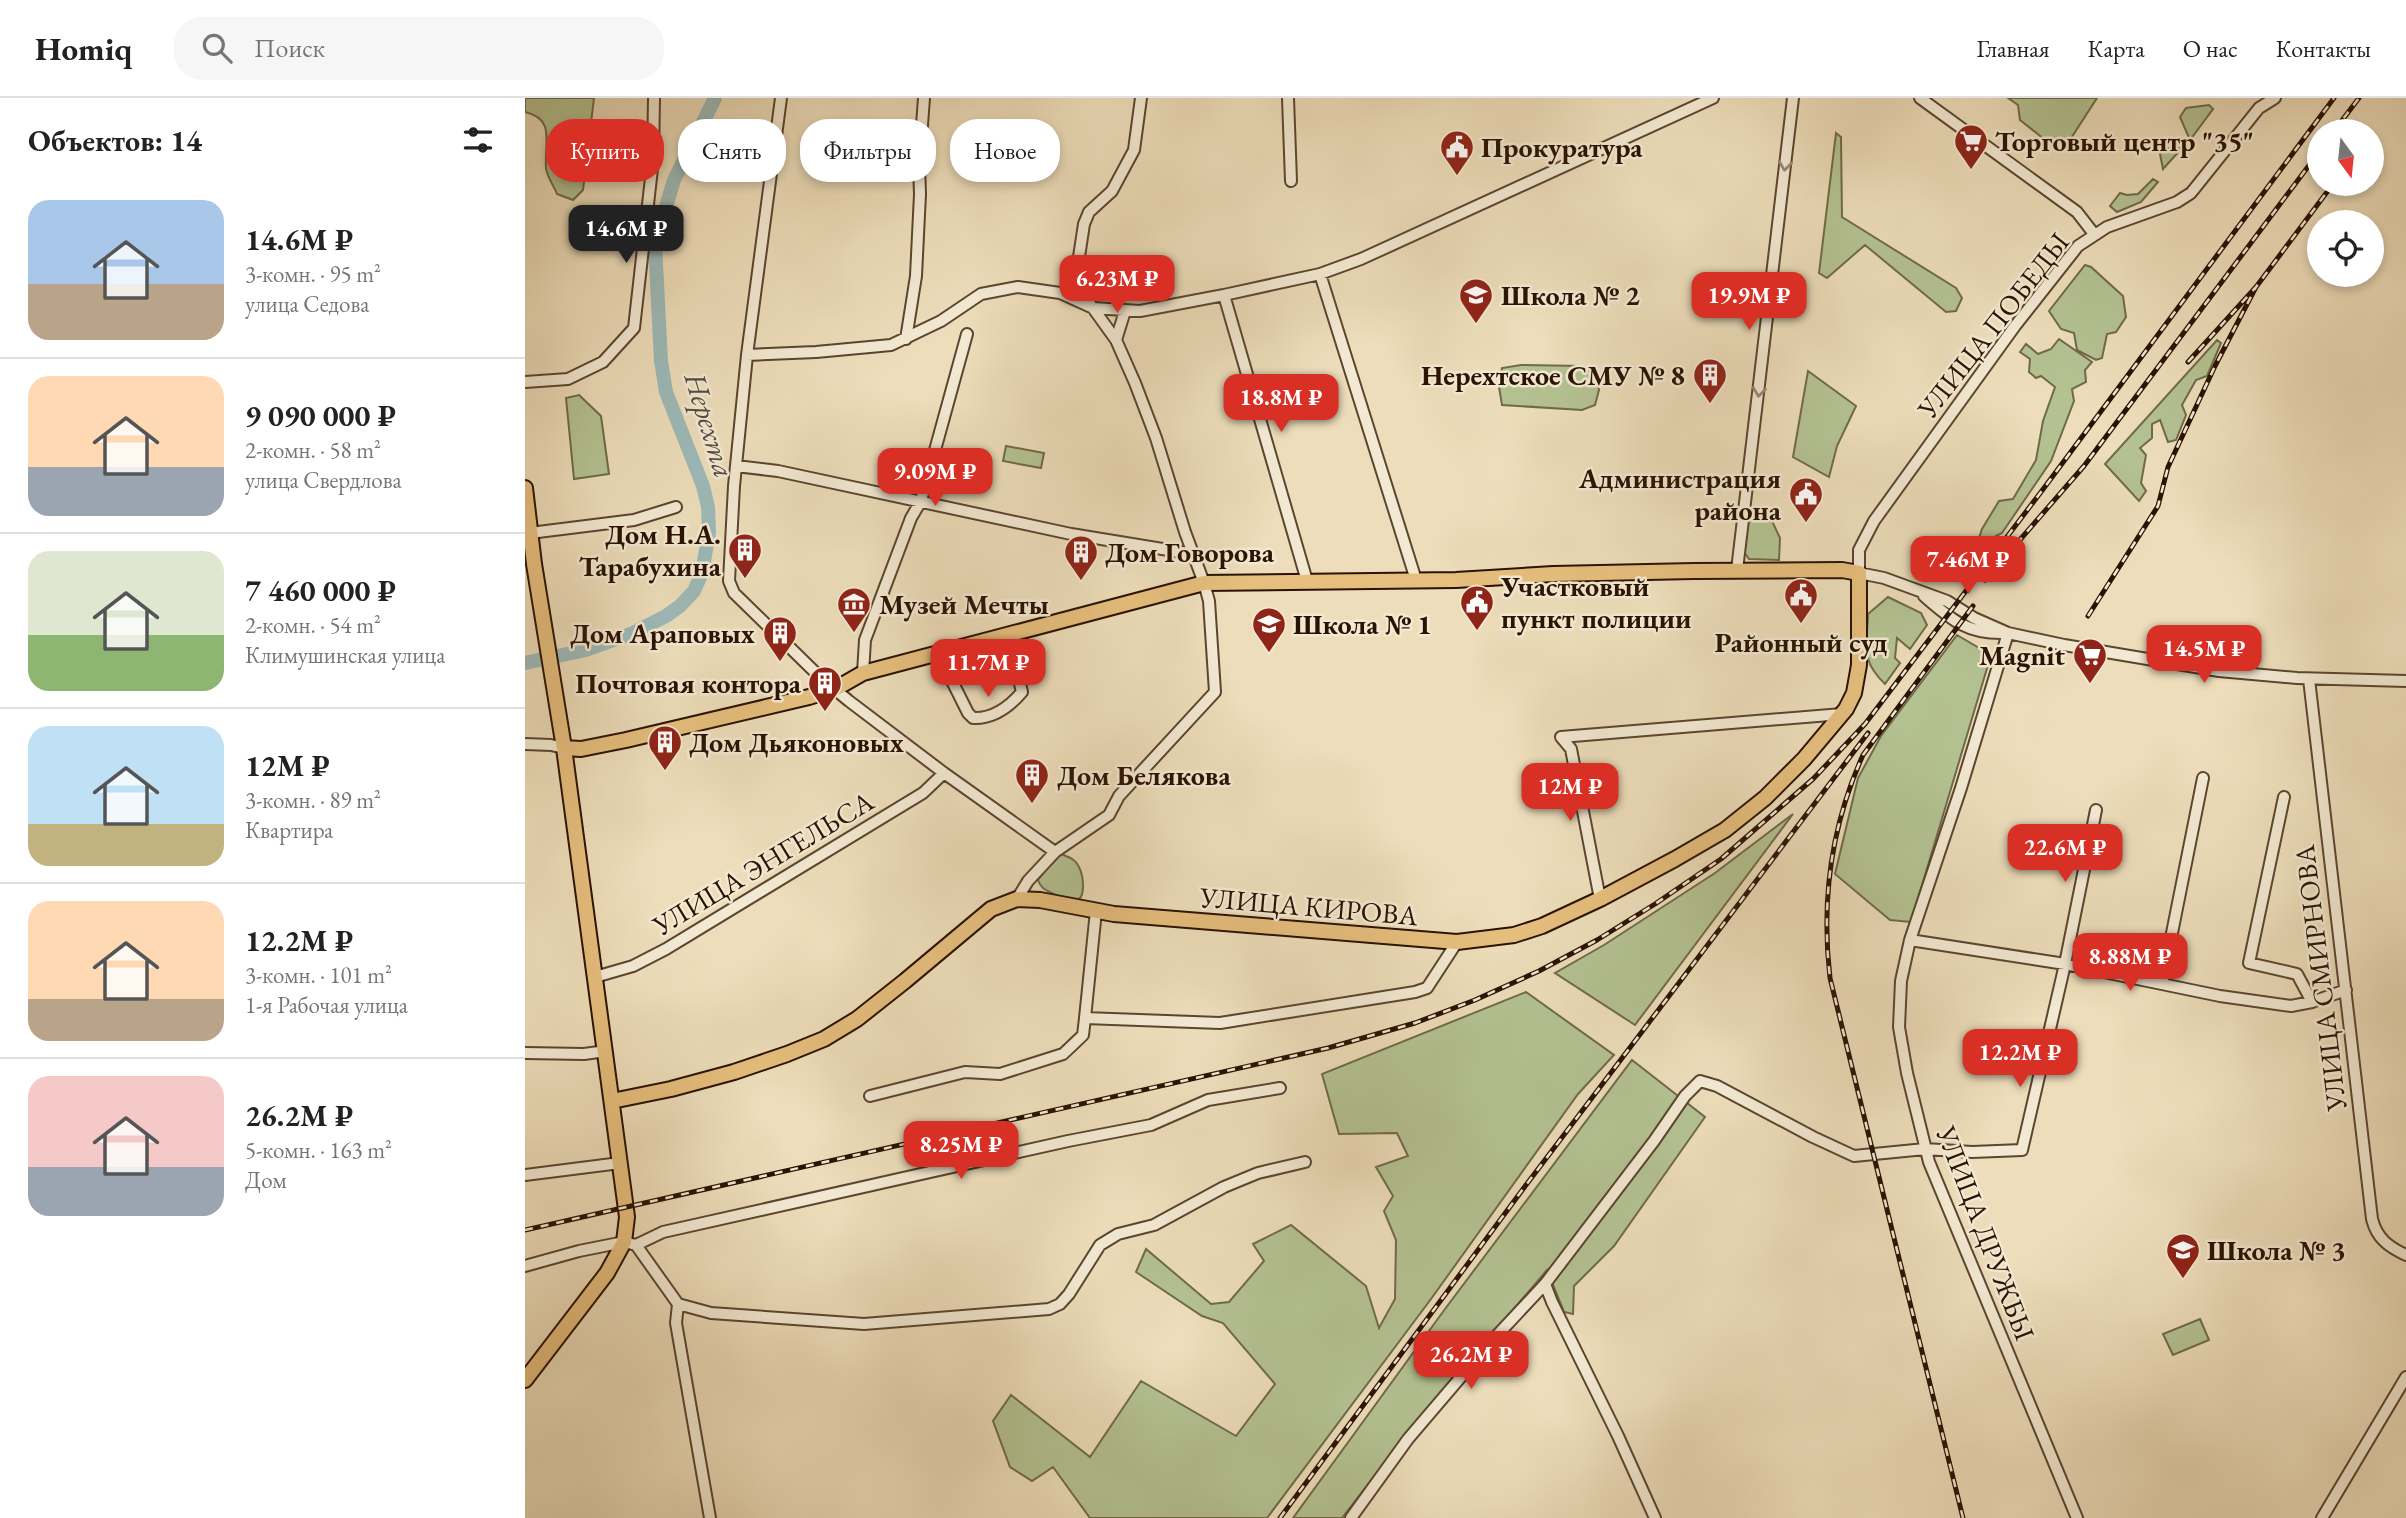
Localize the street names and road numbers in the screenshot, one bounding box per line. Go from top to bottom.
street label: УЛИЦА ПОБЕДЫ [1909,225,2077,426]
street label: УЛИЦА ЭНГЕЛЬСА [645,783,880,944]
street label: УЛИЦА СМИРНОВА [2286,842,2354,1114]
street label: УЛИЦА КИРОВА [1198,878,1420,934]
street label: УЛИЦА ДРУЖБЫ [1928,1120,2043,1345]

